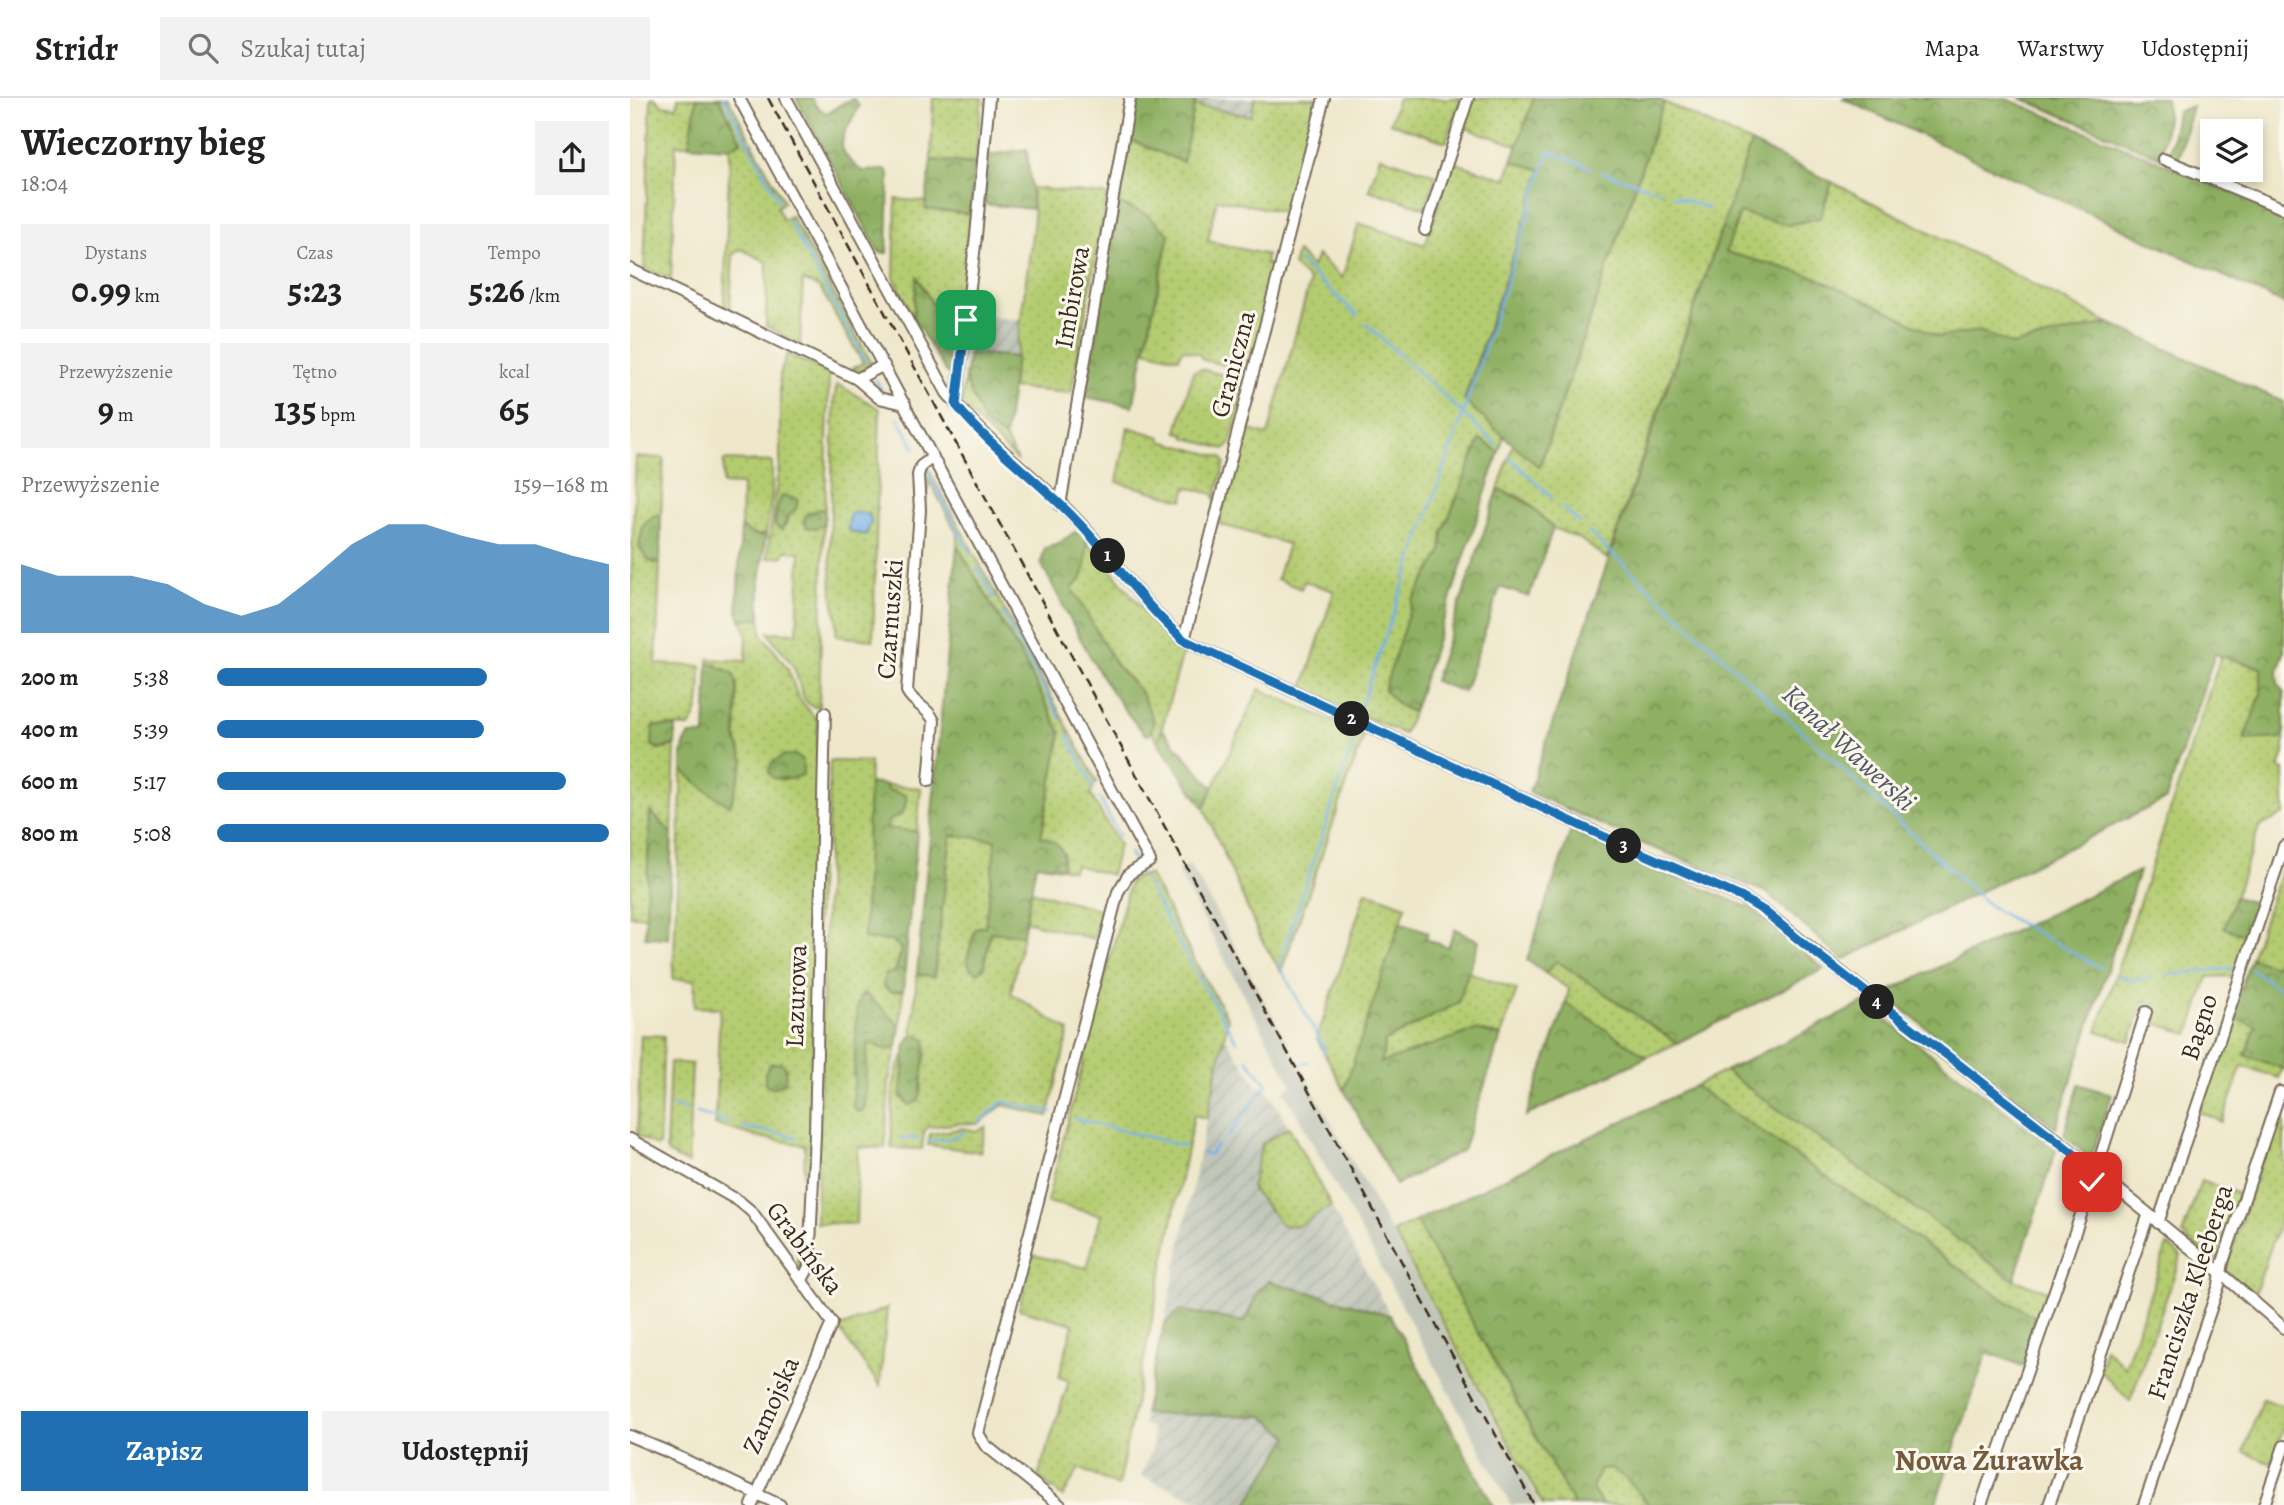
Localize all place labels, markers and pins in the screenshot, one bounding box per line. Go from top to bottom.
pin [936,290,996,350]
pin: 1 [1091,538,1126,574]
pin: 2 [1334,702,1370,736]
pin: 3 [1606,828,1642,864]
pin: 4 [1860,984,1894,1020]
pin [2062,1152,2122,1212]

